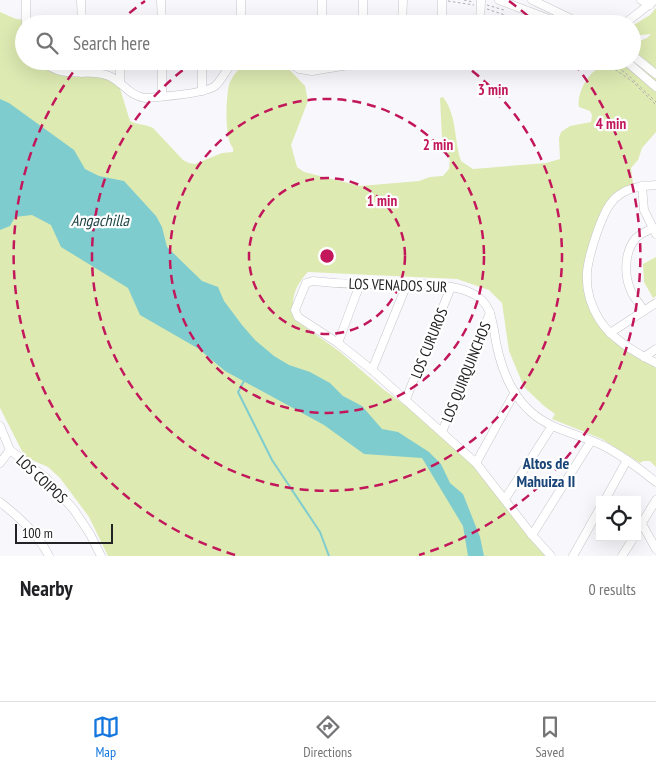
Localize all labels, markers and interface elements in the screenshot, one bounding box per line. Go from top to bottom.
search box [15,15,641,70]
icon: search [33,29,61,57]
text: Search here [73,31,150,55]
text: 3 min [478,80,508,99]
text: 4 min [596,114,626,133]
text: 2 min [423,135,453,154]
text: 1 min [367,191,397,210]
water label: Angachilla [71,210,131,230]
centre of rings [318,247,336,265]
street label: LOS VENADOS SUR [348,274,448,296]
street label: LOS CURUROS [406,305,452,381]
street label: LOS QUIRQUINCHOS [437,319,495,425]
street label: LOS COIPOS [13,451,71,507]
district label: Altos de Mahuiza II [517,453,575,491]
map controls [596,496,641,541]
button: locate [596,496,641,541]
scale bar [15,521,112,544]
text: 100 m [22,524,53,542]
text: Nearby [20,575,73,602]
text: 0 results [589,579,636,599]
tab: Map [92,713,120,761]
tab: Directions [303,713,352,761]
tab: Saved [535,713,564,761]

